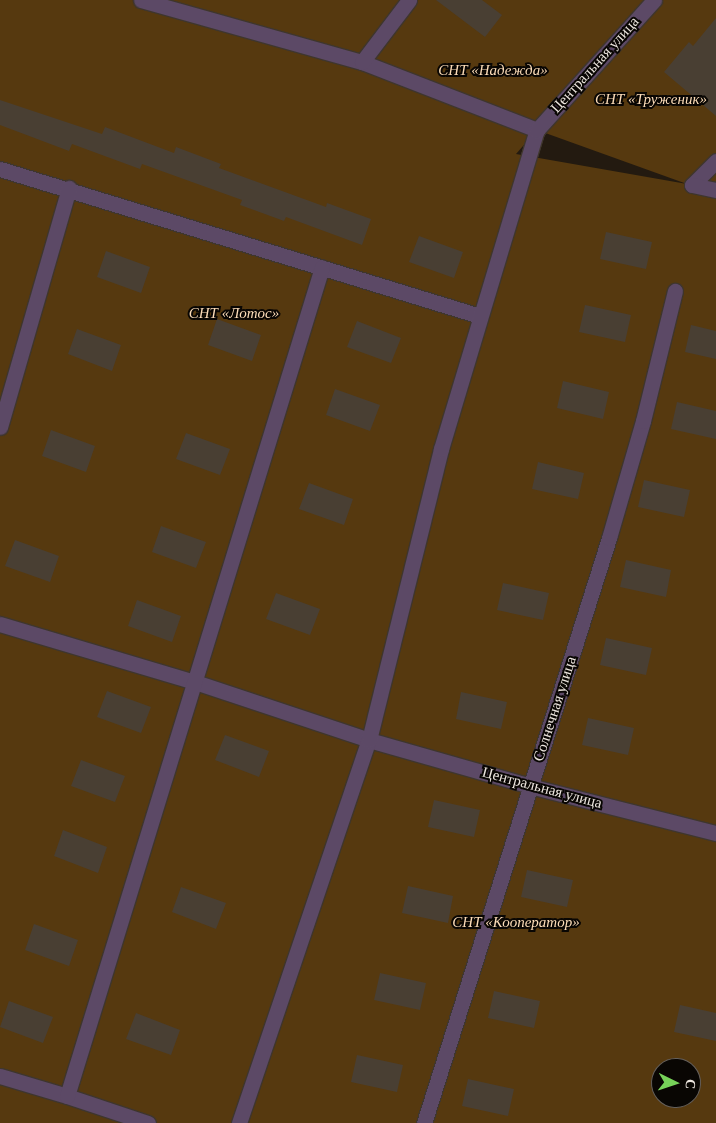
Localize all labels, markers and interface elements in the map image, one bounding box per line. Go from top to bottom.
street label: Центральная улица [547,13,643,117]
park label: СНТ «Надежда» [438,62,548,80]
park label: СНТ «Труженик» [595,91,707,109]
park label: СНТ «Лотос» [189,305,279,323]
street label: Солнечная улица [530,654,580,764]
street label: Центральная улица [480,763,604,813]
park label: СНТ «Кооператор» [452,914,580,932]
north arrow [651,1058,701,1108]
text: С [683,1078,698,1090]

